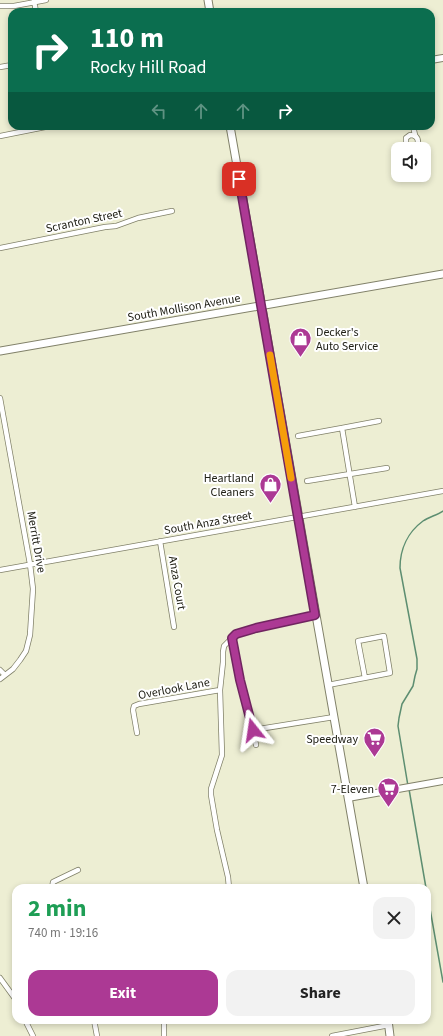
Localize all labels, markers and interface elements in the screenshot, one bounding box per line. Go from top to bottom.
text: 110 m [90,18,164,58]
icon: right [24,24,76,76]
text: Rocky Hill Road [90,55,207,80]
icon: left [148,100,170,122]
icon: ahead [190,100,212,122]
icon: ahead [232,100,254,122]
icon: right [274,100,296,122]
map controls [391,142,431,182]
button: sound [391,142,431,182]
pin [222,162,256,196]
icon: arrive [228,168,250,190]
street label: Scranton Street [44,205,124,237]
street label: South Mollison Avenue [126,290,242,326]
place label: Decker's Auto Service [316,324,378,355]
shop icon: Decker's Auto Service [288,326,314,359]
place label: Heartland Cleaners [204,470,254,501]
shop icon: Heartland Cleaners [257,472,283,505]
street label: South Anza Street [163,507,253,539]
street label: Merritt Drive [22,510,50,574]
street label: Anza Court [164,555,190,611]
street label: Overlook Lane [137,674,211,704]
position arrow [232,709,274,751]
supermarket icon: Speedway [361,726,387,759]
place label: Speedway [306,731,358,748]
supermarket icon: 7-Eleven [376,776,402,809]
place label: 7-Eleven [331,781,374,798]
text: 2 min [28,891,86,926]
button: close [373,897,415,939]
text: 740 m · 19:16 [28,924,98,942]
button: Exit [28,970,218,1016]
button: Share [226,970,415,1016]

